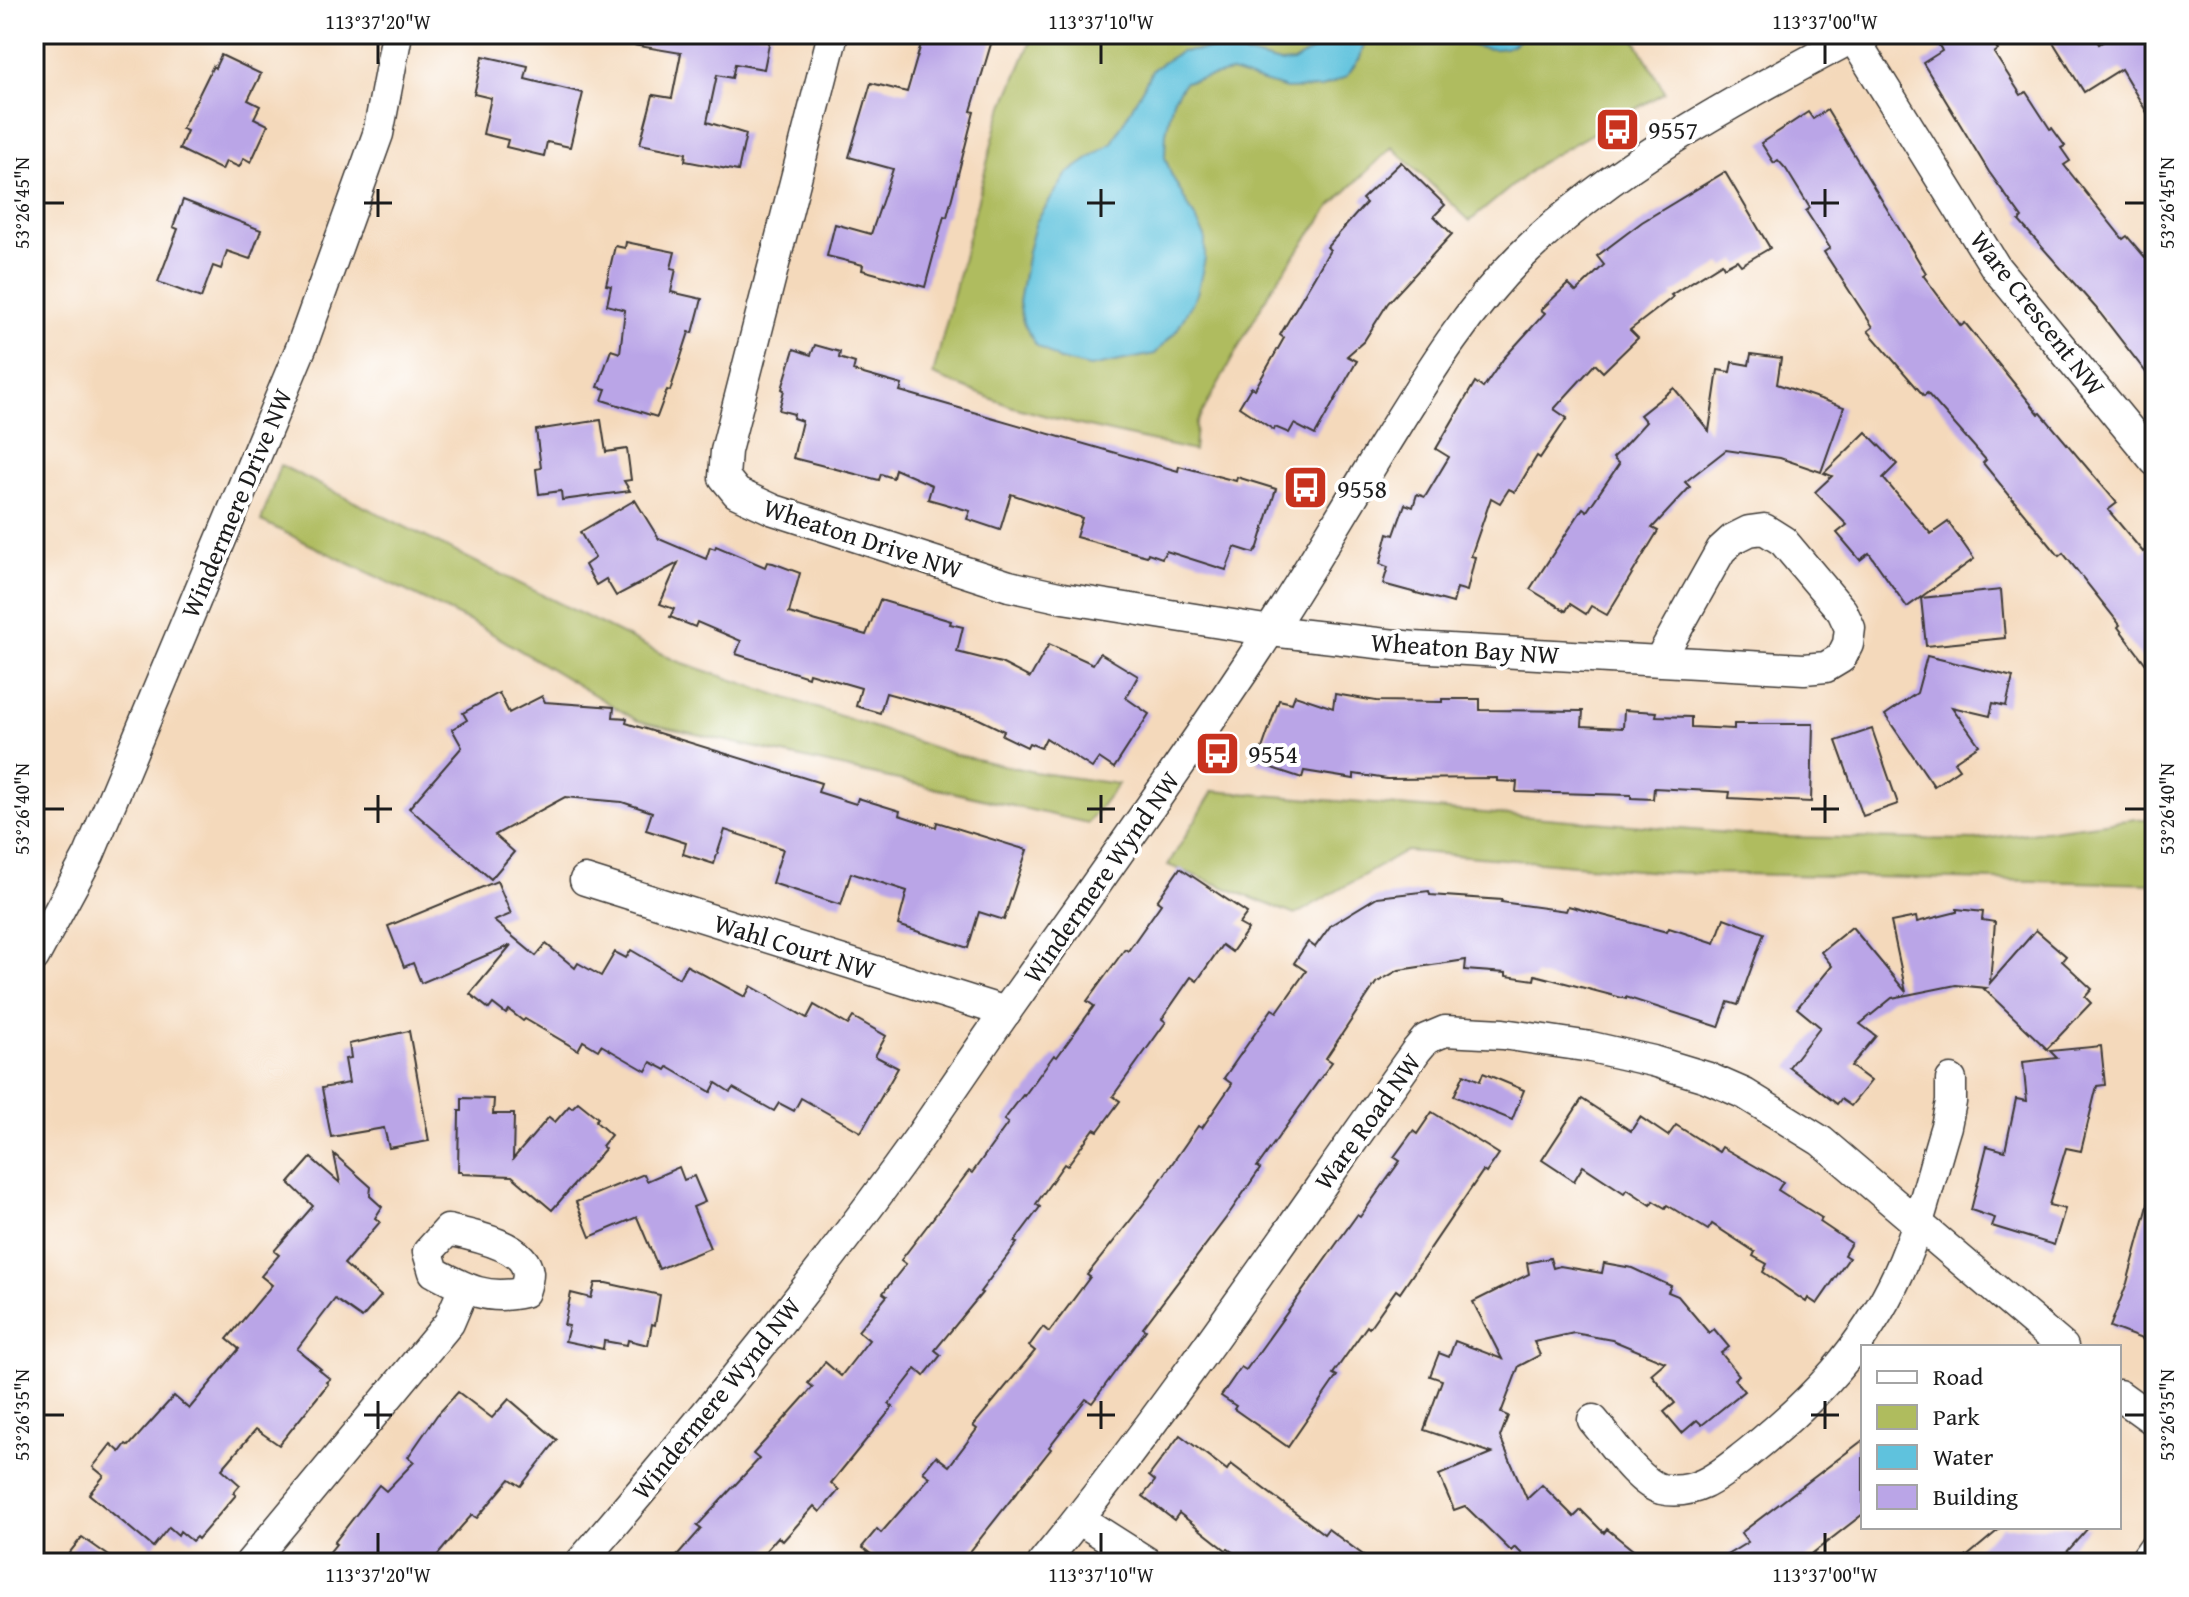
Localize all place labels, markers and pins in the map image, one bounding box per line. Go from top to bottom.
bus stop icon: 9557 [1593,105,1641,153]
place label: 9557 [1648,110,1698,149]
bus stop icon: 9558 [1282,464,1330,512]
place label: 9558 [1337,469,1387,508]
bus stop icon: 9554 [1193,729,1241,777]
place label: 9554 [1248,734,1298,773]

